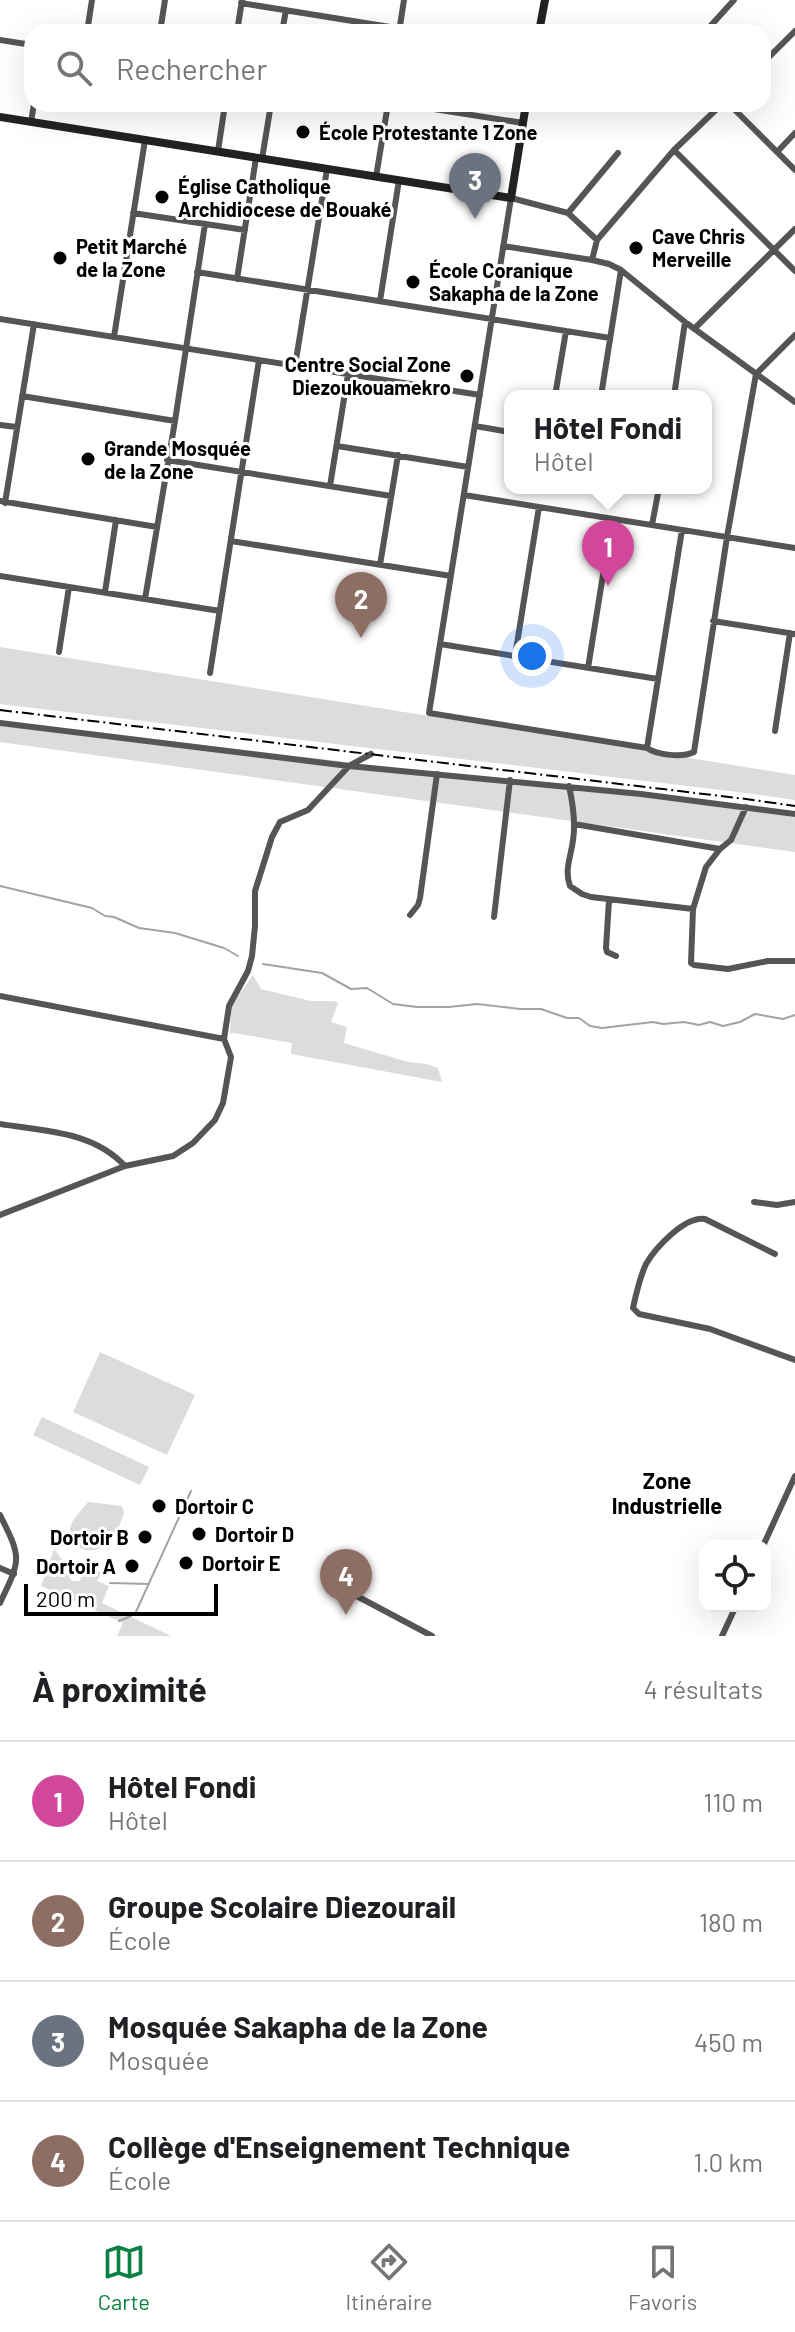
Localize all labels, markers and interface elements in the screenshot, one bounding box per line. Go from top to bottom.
search box [24,24,771,112]
icon: search [52,46,96,90]
text: Rechercher [116,50,267,86]
place label: École Protestante 1 Zone [319,120,537,144]
marker: École Protestante 1 Zone [294,123,312,141]
pin: 3 [449,153,501,219]
place label: Église Catholique Archidiocese de Bouaké [178,174,391,221]
marker: Église Catholique Archidiocese de Bouaké [153,188,171,206]
place label: Cave Chris Merveille [652,224,745,271]
place label: Petit Marché de la Zone [76,234,187,281]
marker: Cave Chris Merveille [627,239,645,257]
marker: Petit Marché de la Zone [51,249,69,267]
place label: École Coranique Sakapha de la Zone [429,258,599,305]
marker: École Coranique Sakapha de la Zone [404,273,422,291]
place label: Centre Social Zone Diezoukouamekro [285,352,451,399]
marker: Centre Social Zone Diezoukouamekro [458,367,476,385]
popup [504,390,712,494]
text: Hôtel Fondi [534,409,682,445]
place label: Grande Mosquée de la Zone [104,436,251,483]
text: Hôtel [534,445,593,476]
marker: Grande Mosquée de la Zone [79,450,97,468]
pin: 1 [582,520,634,586]
pin: 2 [335,572,387,638]
your location [512,636,552,676]
district label: Zone Industrielle [612,1467,722,1518]
place label: Dortoir C [175,1494,254,1518]
marker: Dortoir C [150,1497,168,1515]
place label: Dortoir D [215,1522,294,1546]
place label: Dortoir B [50,1525,129,1549]
marker: Dortoir D [190,1525,208,1543]
marker: Dortoir B [136,1528,154,1546]
map controls [699,1540,771,1612]
button: locate [699,1540,771,1612]
pin: 4 [320,1549,372,1615]
place label: Dortoir E [202,1551,280,1575]
place label: Dortoir A [36,1554,116,1578]
marker: Dortoir E [177,1554,195,1572]
marker: Dortoir A [123,1557,141,1575]
scale bar [24,1580,218,1616]
text: 200 m [36,1585,95,1611]
text: À proximité [32,1668,207,1709]
text: 4 résultats [643,1673,763,1704]
text: Hôtel Fondi [108,1768,257,1804]
text: 1 [53,1786,63,1817]
text: 110 m [703,1786,763,1817]
text: Hôtel [108,1804,168,1835]
text: Groupe Scolaire Diezourail [108,1888,456,1924]
text: 2 [51,1906,65,1937]
text: 180 m [699,1906,763,1937]
text: École [108,1924,171,1955]
text: Mosquée Sakapha de la Zone [108,2008,488,2044]
text: 3 [51,2026,65,2057]
text: 450 m [694,2026,763,2057]
text: Mosquée [108,2044,209,2075]
text: Collège d'Enseignement Technique [108,2128,570,2164]
text: 4 [50,2146,66,2177]
text: 1.0 km [693,2146,763,2177]
text: École [108,2164,171,2195]
tab: Carte [98,2240,150,2314]
tab: Itinéraire [345,2240,433,2314]
tab: Favoris [628,2240,697,2314]

